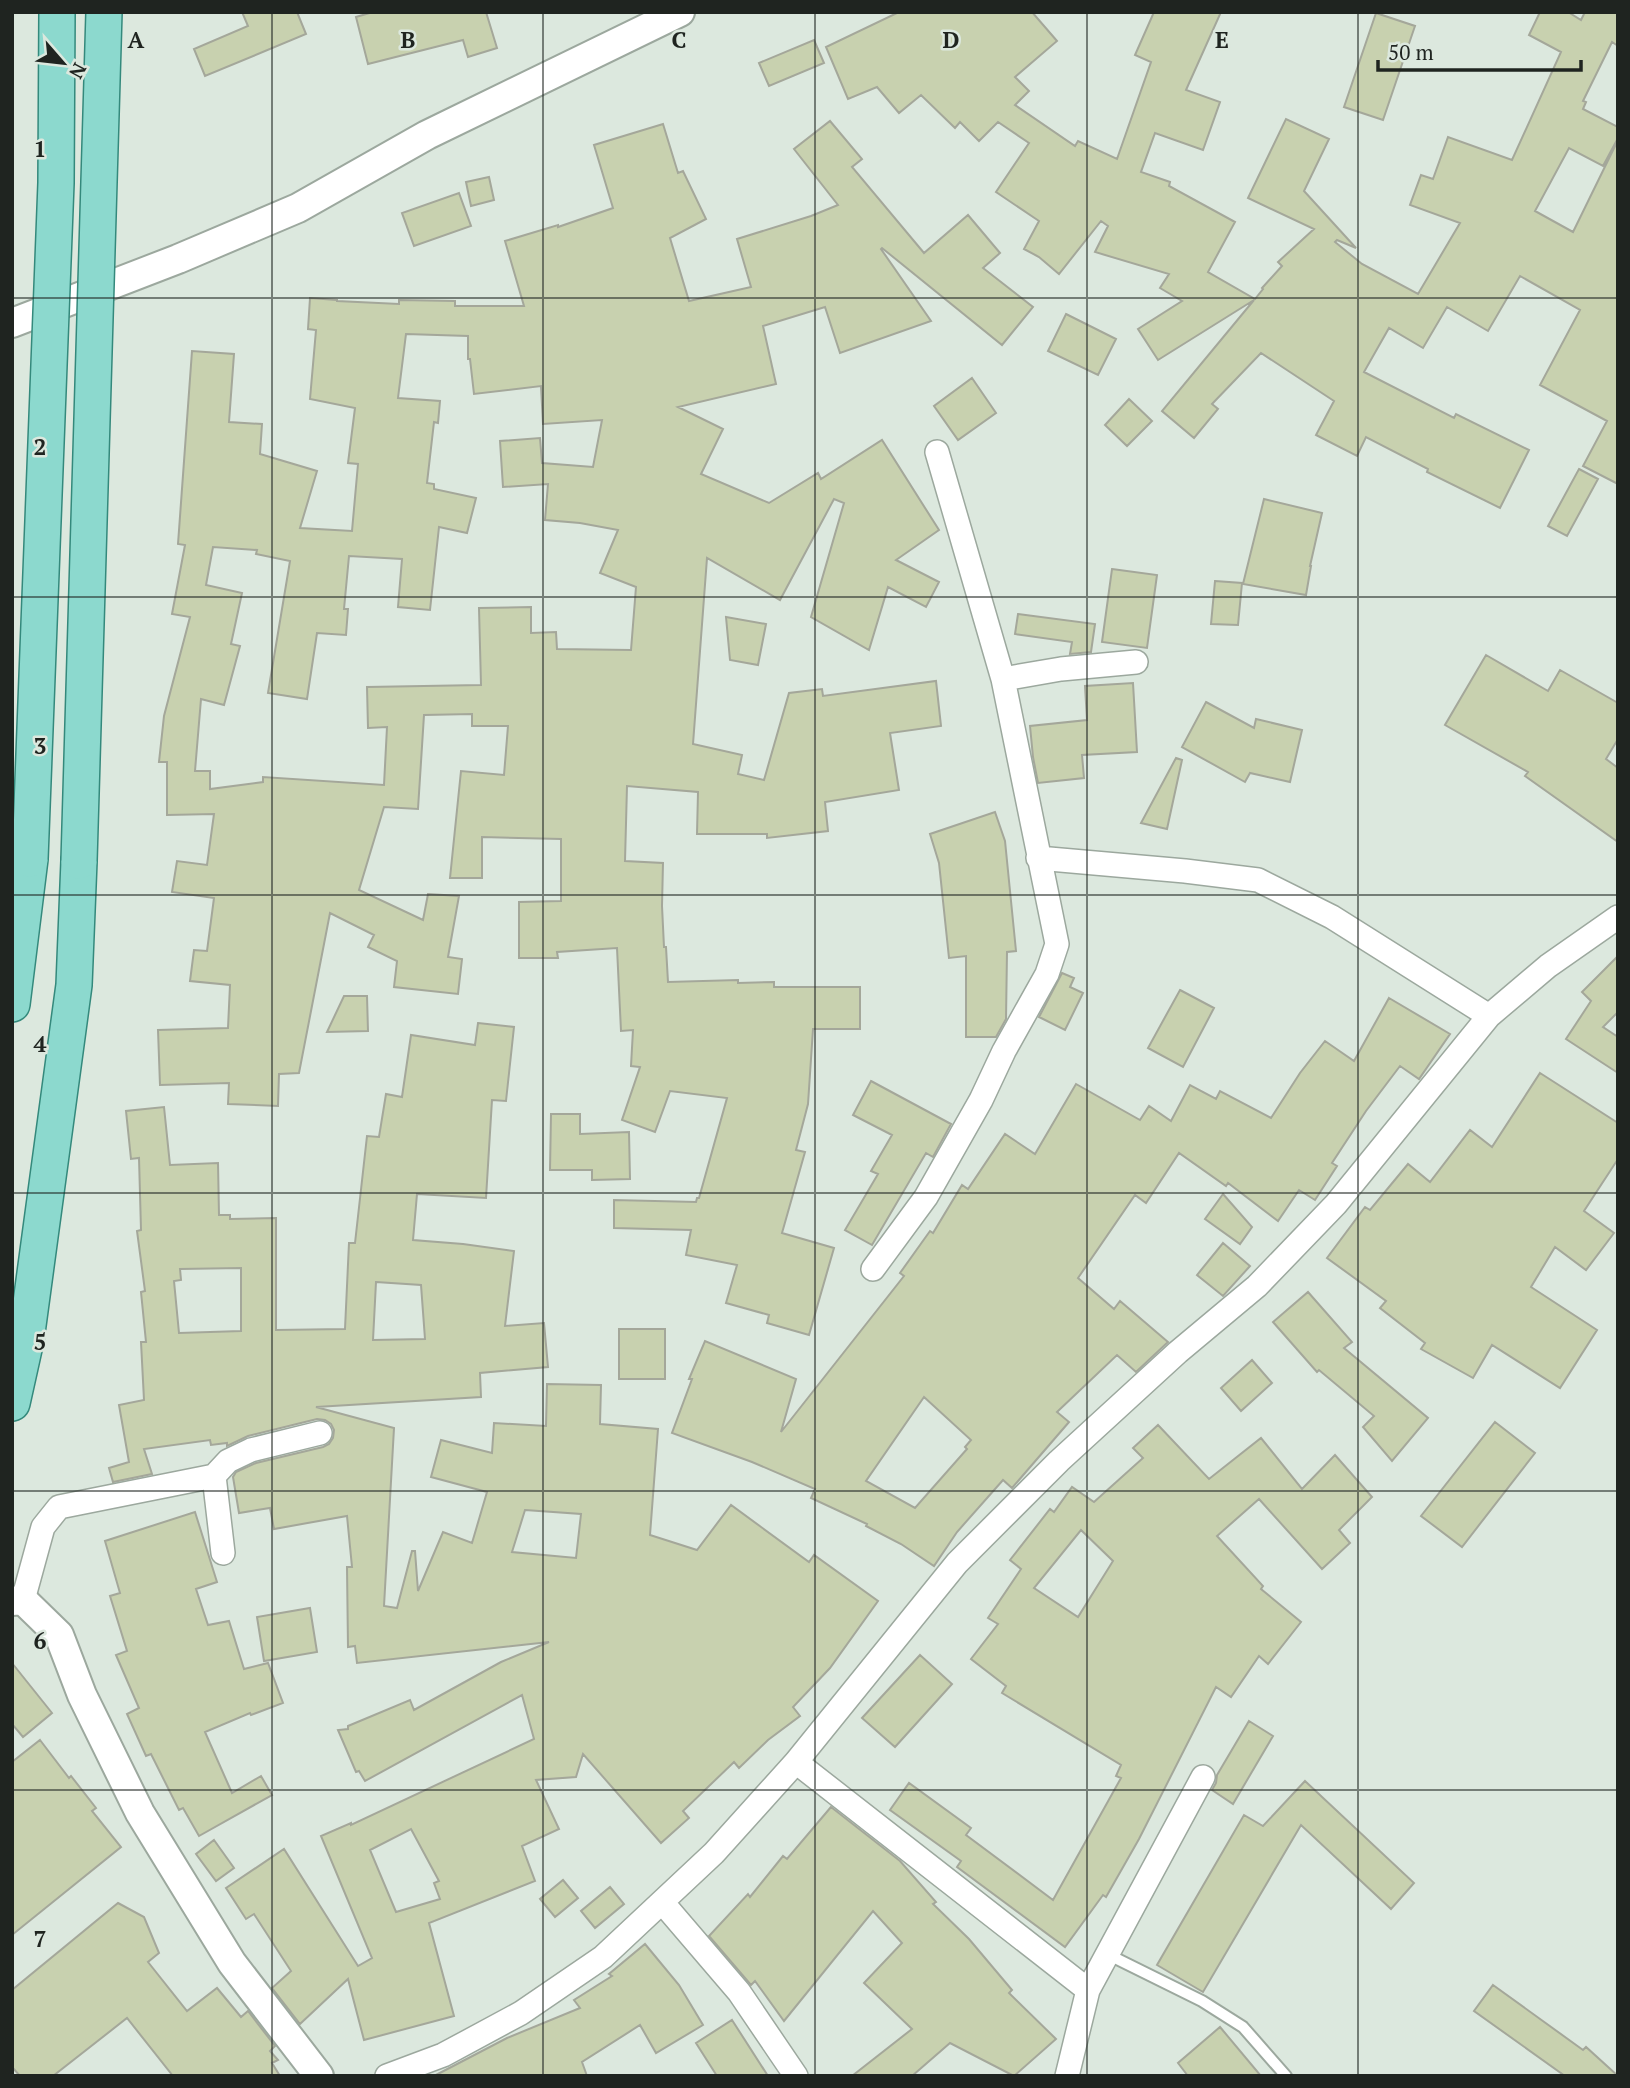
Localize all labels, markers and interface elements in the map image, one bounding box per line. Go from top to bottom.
text: A [128,24,145,55]
text: B [401,24,416,55]
text: C [672,24,687,55]
text: D [943,24,960,55]
text: E [1215,24,1229,55]
north arrow [28,28,98,98]
scale bar [1378,28,1581,72]
text: 50 m [1388,38,1434,66]
text: N [64,59,93,84]
text: 1 [34,133,47,164]
text: 2 [34,431,47,462]
text: 3 [34,730,47,761]
text: 4 [34,1028,47,1059]
text: 5 [34,1326,47,1357]
text: 6 [34,1625,47,1656]
text: 7 [34,1923,47,1954]

